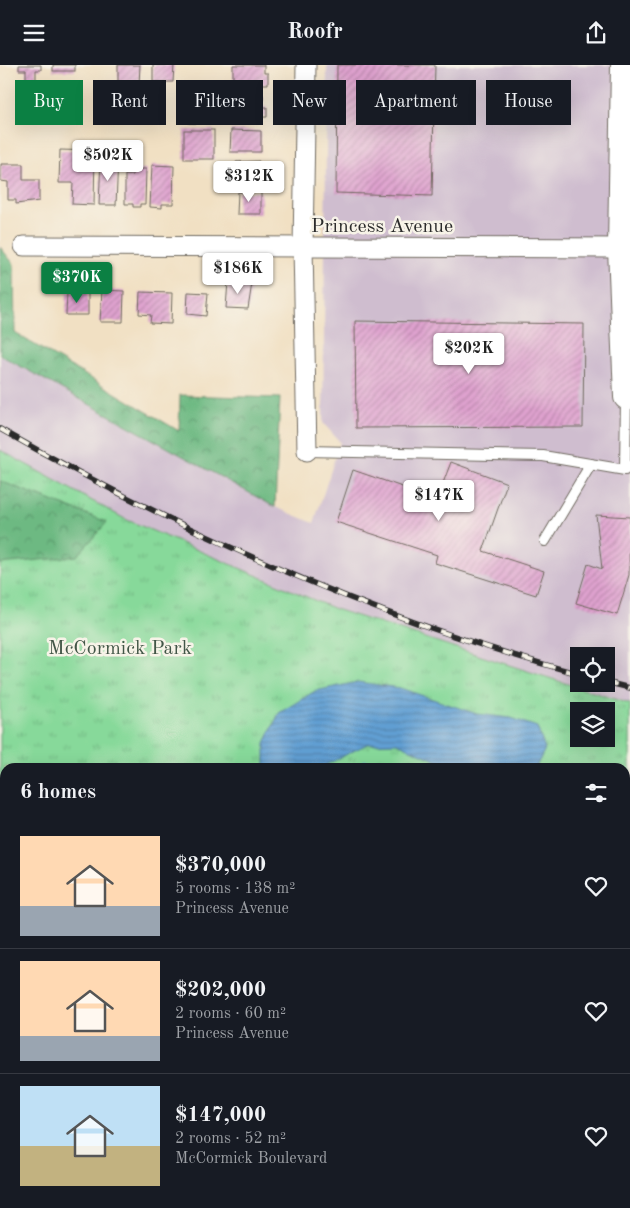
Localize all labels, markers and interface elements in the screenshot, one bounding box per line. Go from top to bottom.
icon: menu [20,19,48,47]
icon: share [582,19,610,47]
text: Roofr [287,21,343,43]
chip: Buy [15,80,83,125]
chip: Rent [93,80,166,125]
chip: Filters [176,80,263,125]
chip: New [273,80,346,125]
chip: Apartment [356,80,476,125]
chip: House [486,80,571,125]
pin: $502K [73,139,143,182]
text: $502K [83,148,133,164]
pin: $312K [214,161,284,203]
text: $312K [224,169,274,185]
street label: Princess Avenue [311,217,453,237]
pin: $186K [203,253,273,295]
pin: $370K [42,261,112,304]
text: $186K [213,261,263,277]
text: $370K [52,270,102,286]
pin: $202K [434,333,504,375]
text: $202K [444,341,494,357]
pin: $147K [404,479,474,522]
text: $147K [414,488,464,504]
park label: McCormick Park [48,639,192,659]
map controls [570,647,615,747]
button: locate [570,647,615,692]
button: layers [570,702,615,747]
icon: filters [582,779,610,807]
text: 6 homes [20,782,96,803]
text: $370,000 [175,855,266,876]
icon: home [60,856,120,916]
icon: heart [582,872,610,900]
text: 5 rooms · 138 m² [175,881,295,897]
text: Princess Avenue [175,901,289,917]
text: $202,000 [175,980,266,1001]
icon: home [60,981,120,1041]
icon: heart [582,997,610,1025]
text: 2 rooms · 60 m² [175,1006,286,1022]
text: Princess Avenue [175,1026,289,1042]
text: $147,000 [175,1105,266,1126]
icon: home [60,1106,120,1166]
icon: heart [582,1122,610,1150]
text: 2 rooms · 52 m² [175,1131,286,1147]
text: McCormick Boulevard [175,1151,327,1167]

